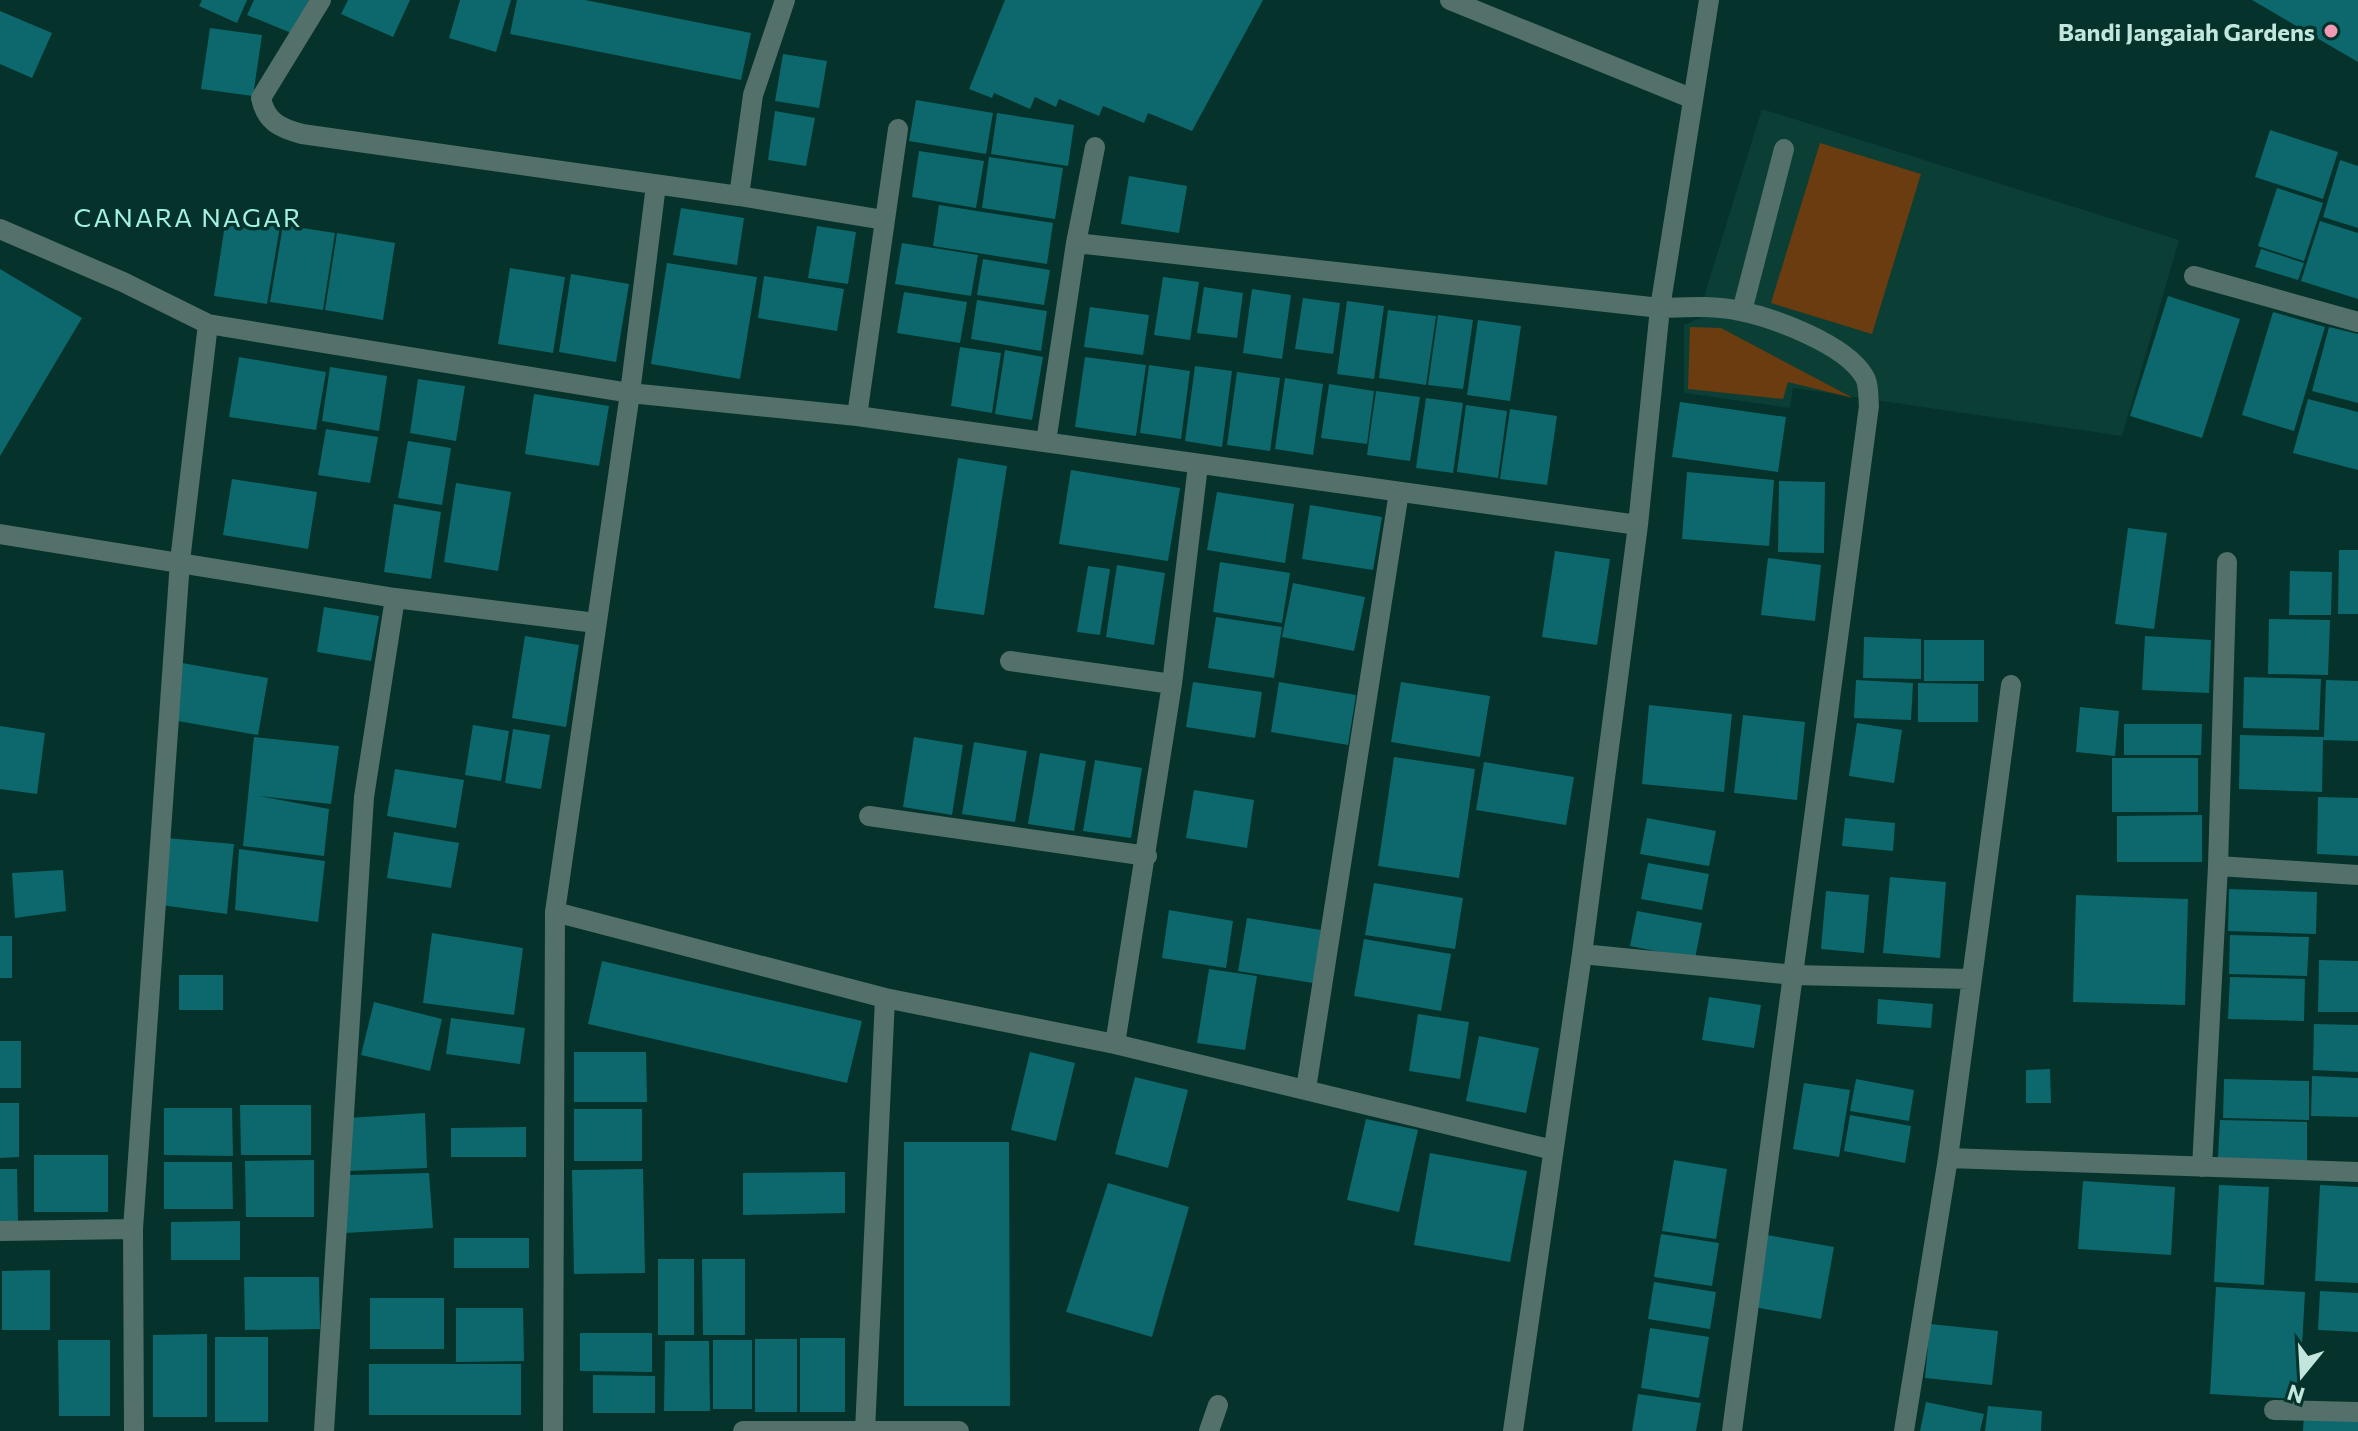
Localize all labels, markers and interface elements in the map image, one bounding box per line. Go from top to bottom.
place label: Bandi Jangaiah Gardens [2058,17,2315,46]
marker: Bandi Jangaiah Gardens [2322,22,2340,40]
district label: CANARA NAGAR [74,201,302,232]
north arrow [2262,1335,2342,1415]
text: N [2284,1379,2308,1410]

